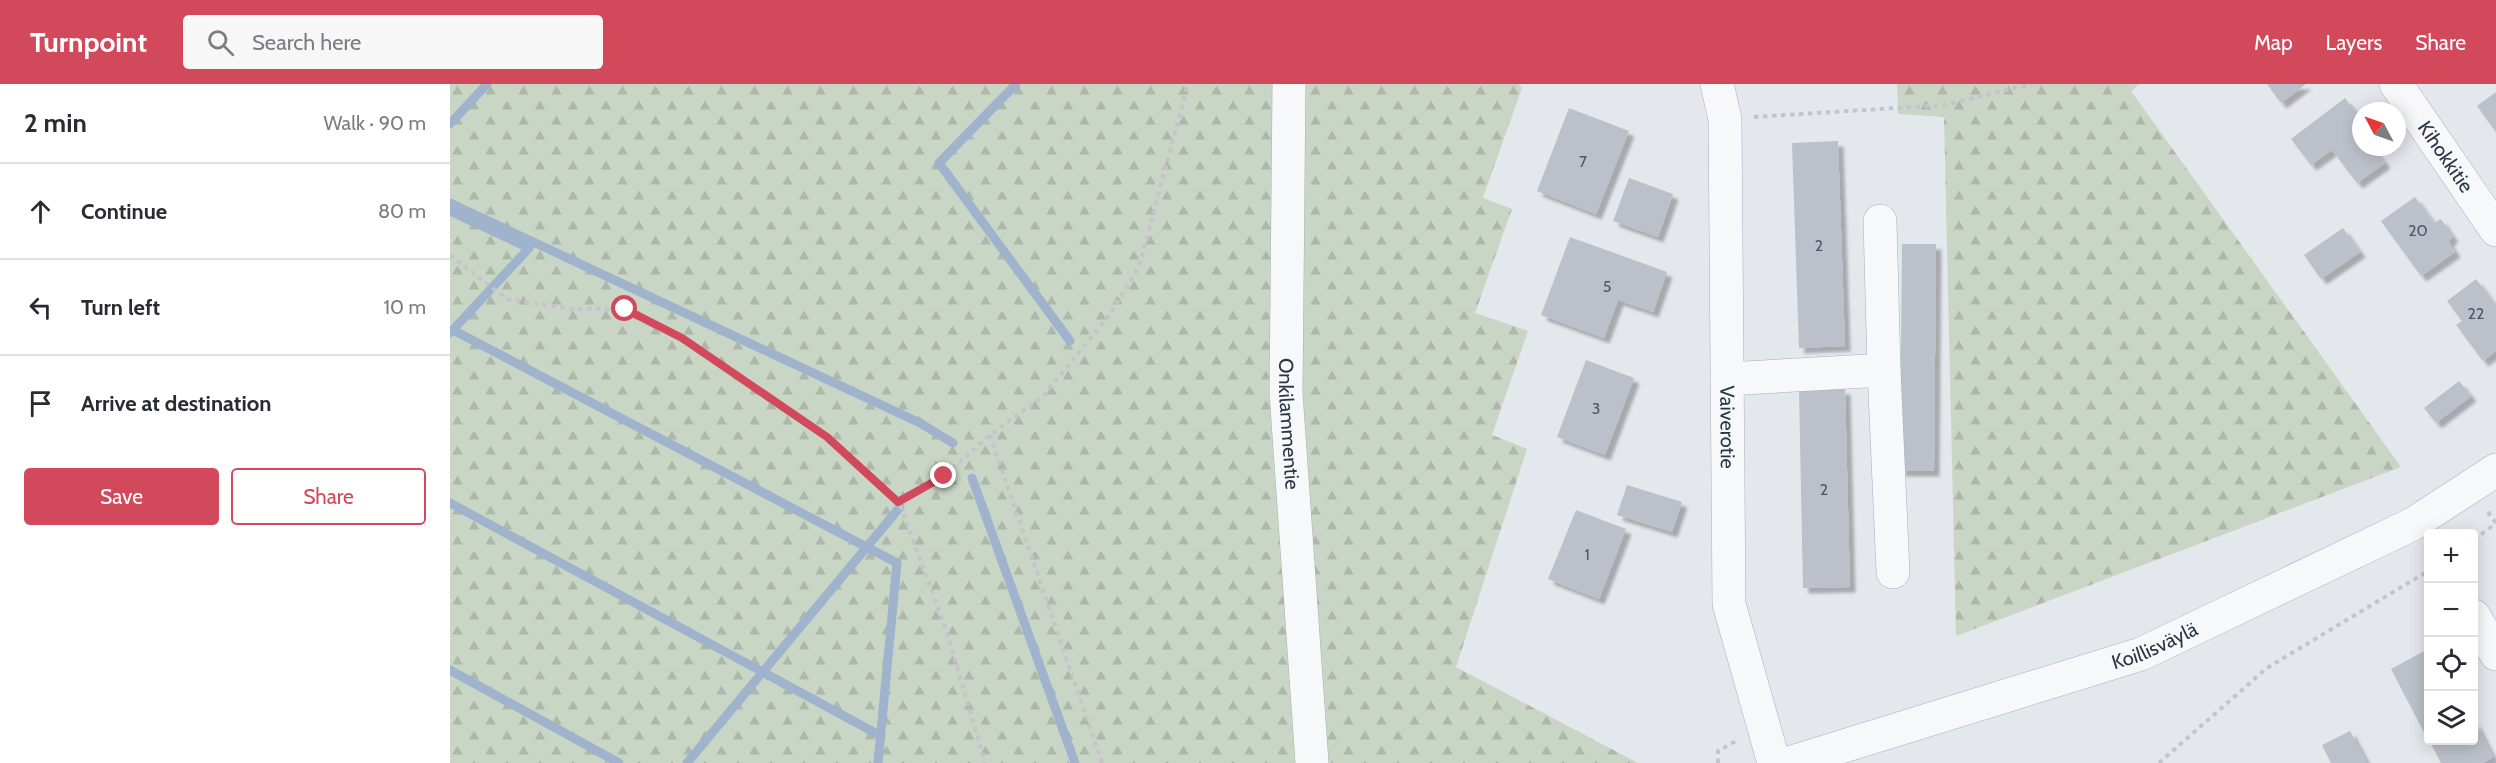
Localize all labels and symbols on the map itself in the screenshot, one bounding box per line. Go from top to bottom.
north arrow [2352,102,2406,156]
street label: Kihokkitie [2413,116,2479,197]
house number: 7 [1579,152,1587,171]
house number: 20 [2408,221,2428,240]
house number: 2 [1815,236,1823,255]
house number: 5 [1603,277,1611,296]
route start [611,295,637,321]
house number: 22 [2468,304,2484,323]
street label: Onkilammentie [1274,358,1305,490]
street label: Vaiverotie [1715,385,1740,469]
house number: 3 [1592,399,1600,418]
route end [930,462,956,488]
house number: 2 [1820,480,1828,499]
house number: 1 [1584,545,1590,564]
street label: Koillisväylä [2109,617,2202,674]

